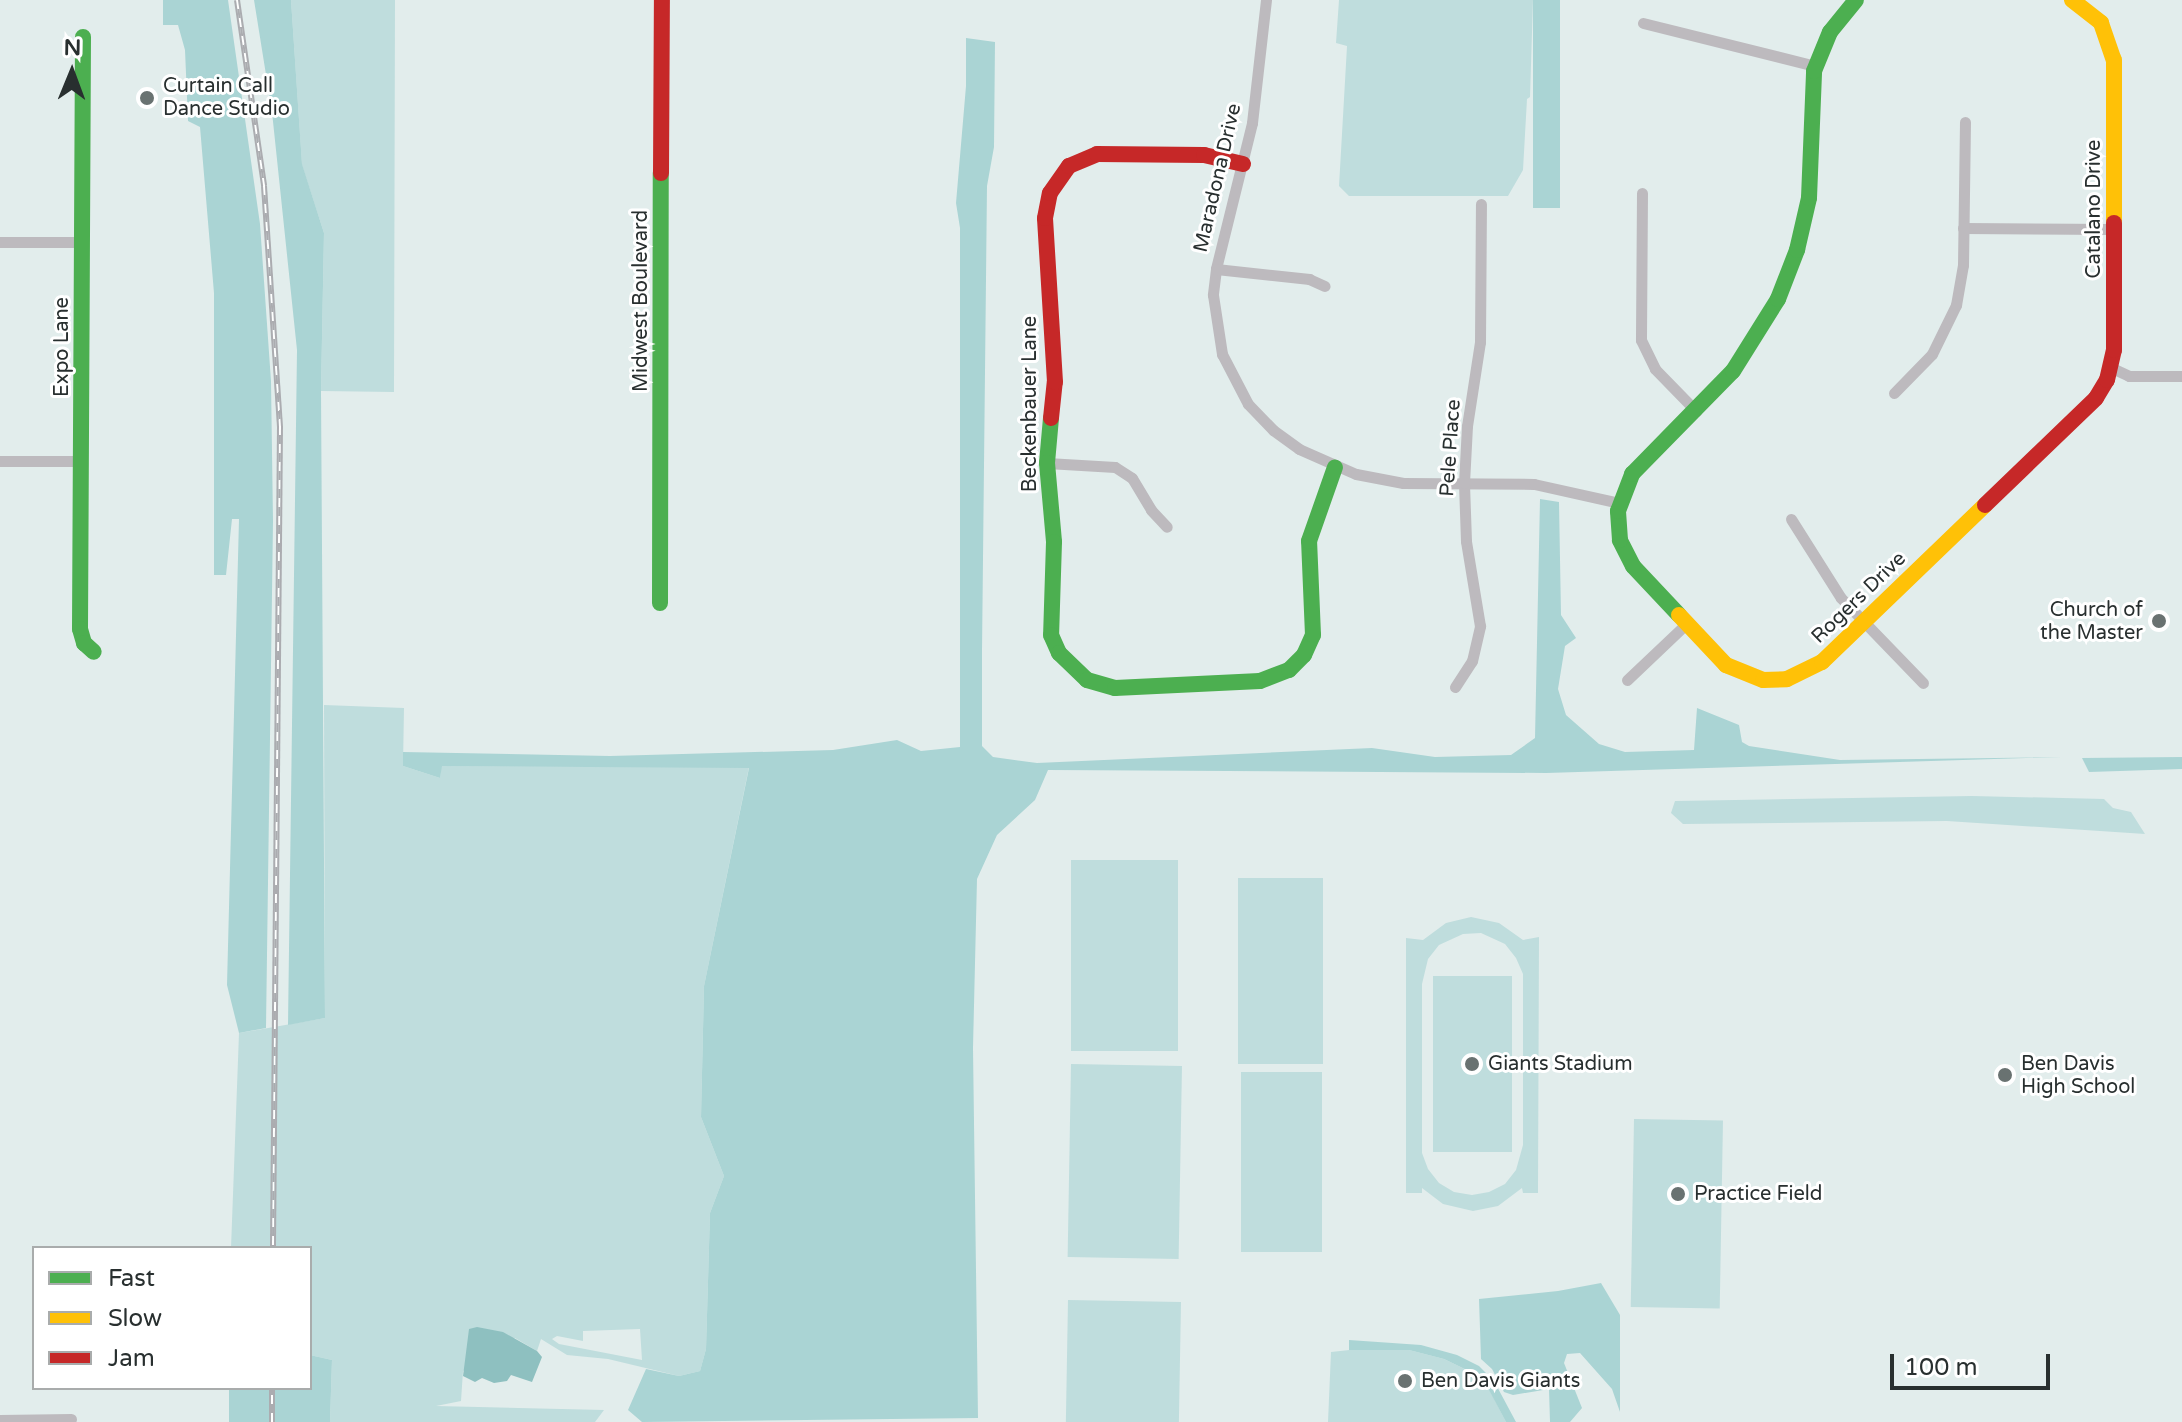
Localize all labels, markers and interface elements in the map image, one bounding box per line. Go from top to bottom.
north arrow [32,32,112,112]
text: N [63,35,81,61]
place label: Curtain Call Dance Studio [163,74,290,121]
marker: Curtain Call Dance Studio [138,89,156,107]
street label: Maradona Drive [1189,101,1247,255]
street label: Catalano Drive [2082,140,2106,278]
street label: Midwest Boulevard [629,210,653,392]
street label: Expo Lane [50,297,74,397]
street label: Beckenbauer Lane [1018,316,1042,492]
street label: Pele Place [1436,399,1466,497]
street label: Rogers Drive [1807,547,1911,649]
place label: Church of the Master [2040,598,2143,645]
marker: Church of the Master [2150,612,2168,630]
place label: Giants Stadium [1488,1052,1633,1076]
place label: Ben Davis High School [2021,1052,2135,1099]
marker: Giants Stadium [1463,1055,1481,1073]
marker: Ben Davis High School [1996,1066,2014,1084]
place label: Practice Field [1694,1182,1822,1206]
marker: Practice Field [1669,1185,1687,1203]
legend [32,1246,312,1390]
text: Fast [108,1264,155,1293]
text: Slow [108,1304,162,1333]
scale bar [1894,1338,2054,1388]
text: Jam [108,1344,155,1373]
text: 100 m [1904,1353,1978,1382]
place label: Ben Davis Giants [1421,1369,1580,1393]
marker: Ben Davis Giants [1396,1372,1414,1390]

